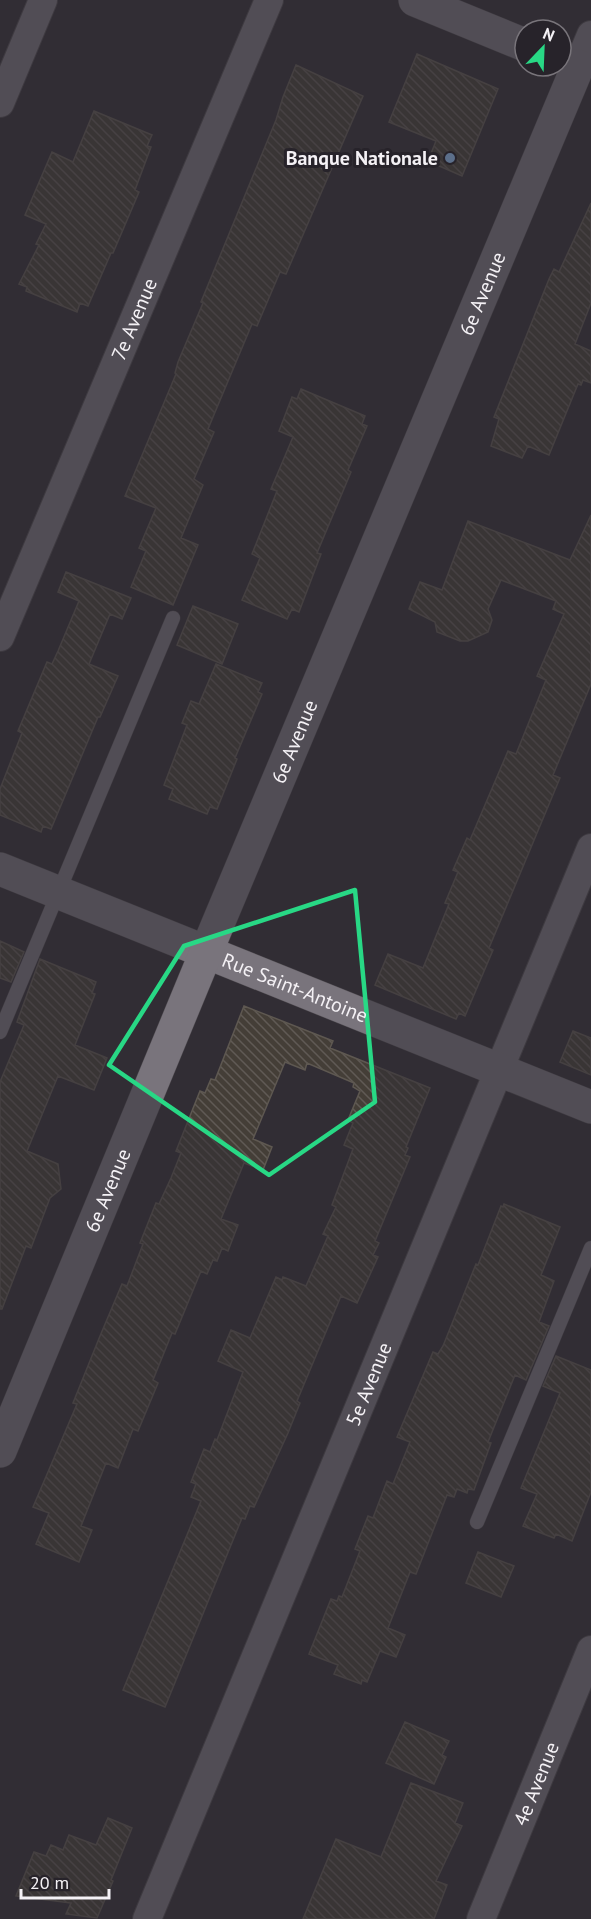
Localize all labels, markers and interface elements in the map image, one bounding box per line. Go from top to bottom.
north arrow [513,18,573,78]
text: N [540,23,558,45]
place label: Banque Nationale [286,145,438,171]
marker: Banque Nationale [443,151,457,165]
street label: 6e Avenue [453,248,512,339]
street label: 7e Avenue [105,274,163,364]
street label: 6e Avenue [265,696,323,787]
street label: Rue Saint-Antoine [218,947,372,1029]
street label: 6e Avenue [79,1145,137,1236]
street label: 5e Avenue [340,1338,398,1430]
street label: 4e Avenue [508,1738,565,1830]
scale bar [21,1862,110,1900]
text: 20 m [30,1871,69,1894]

